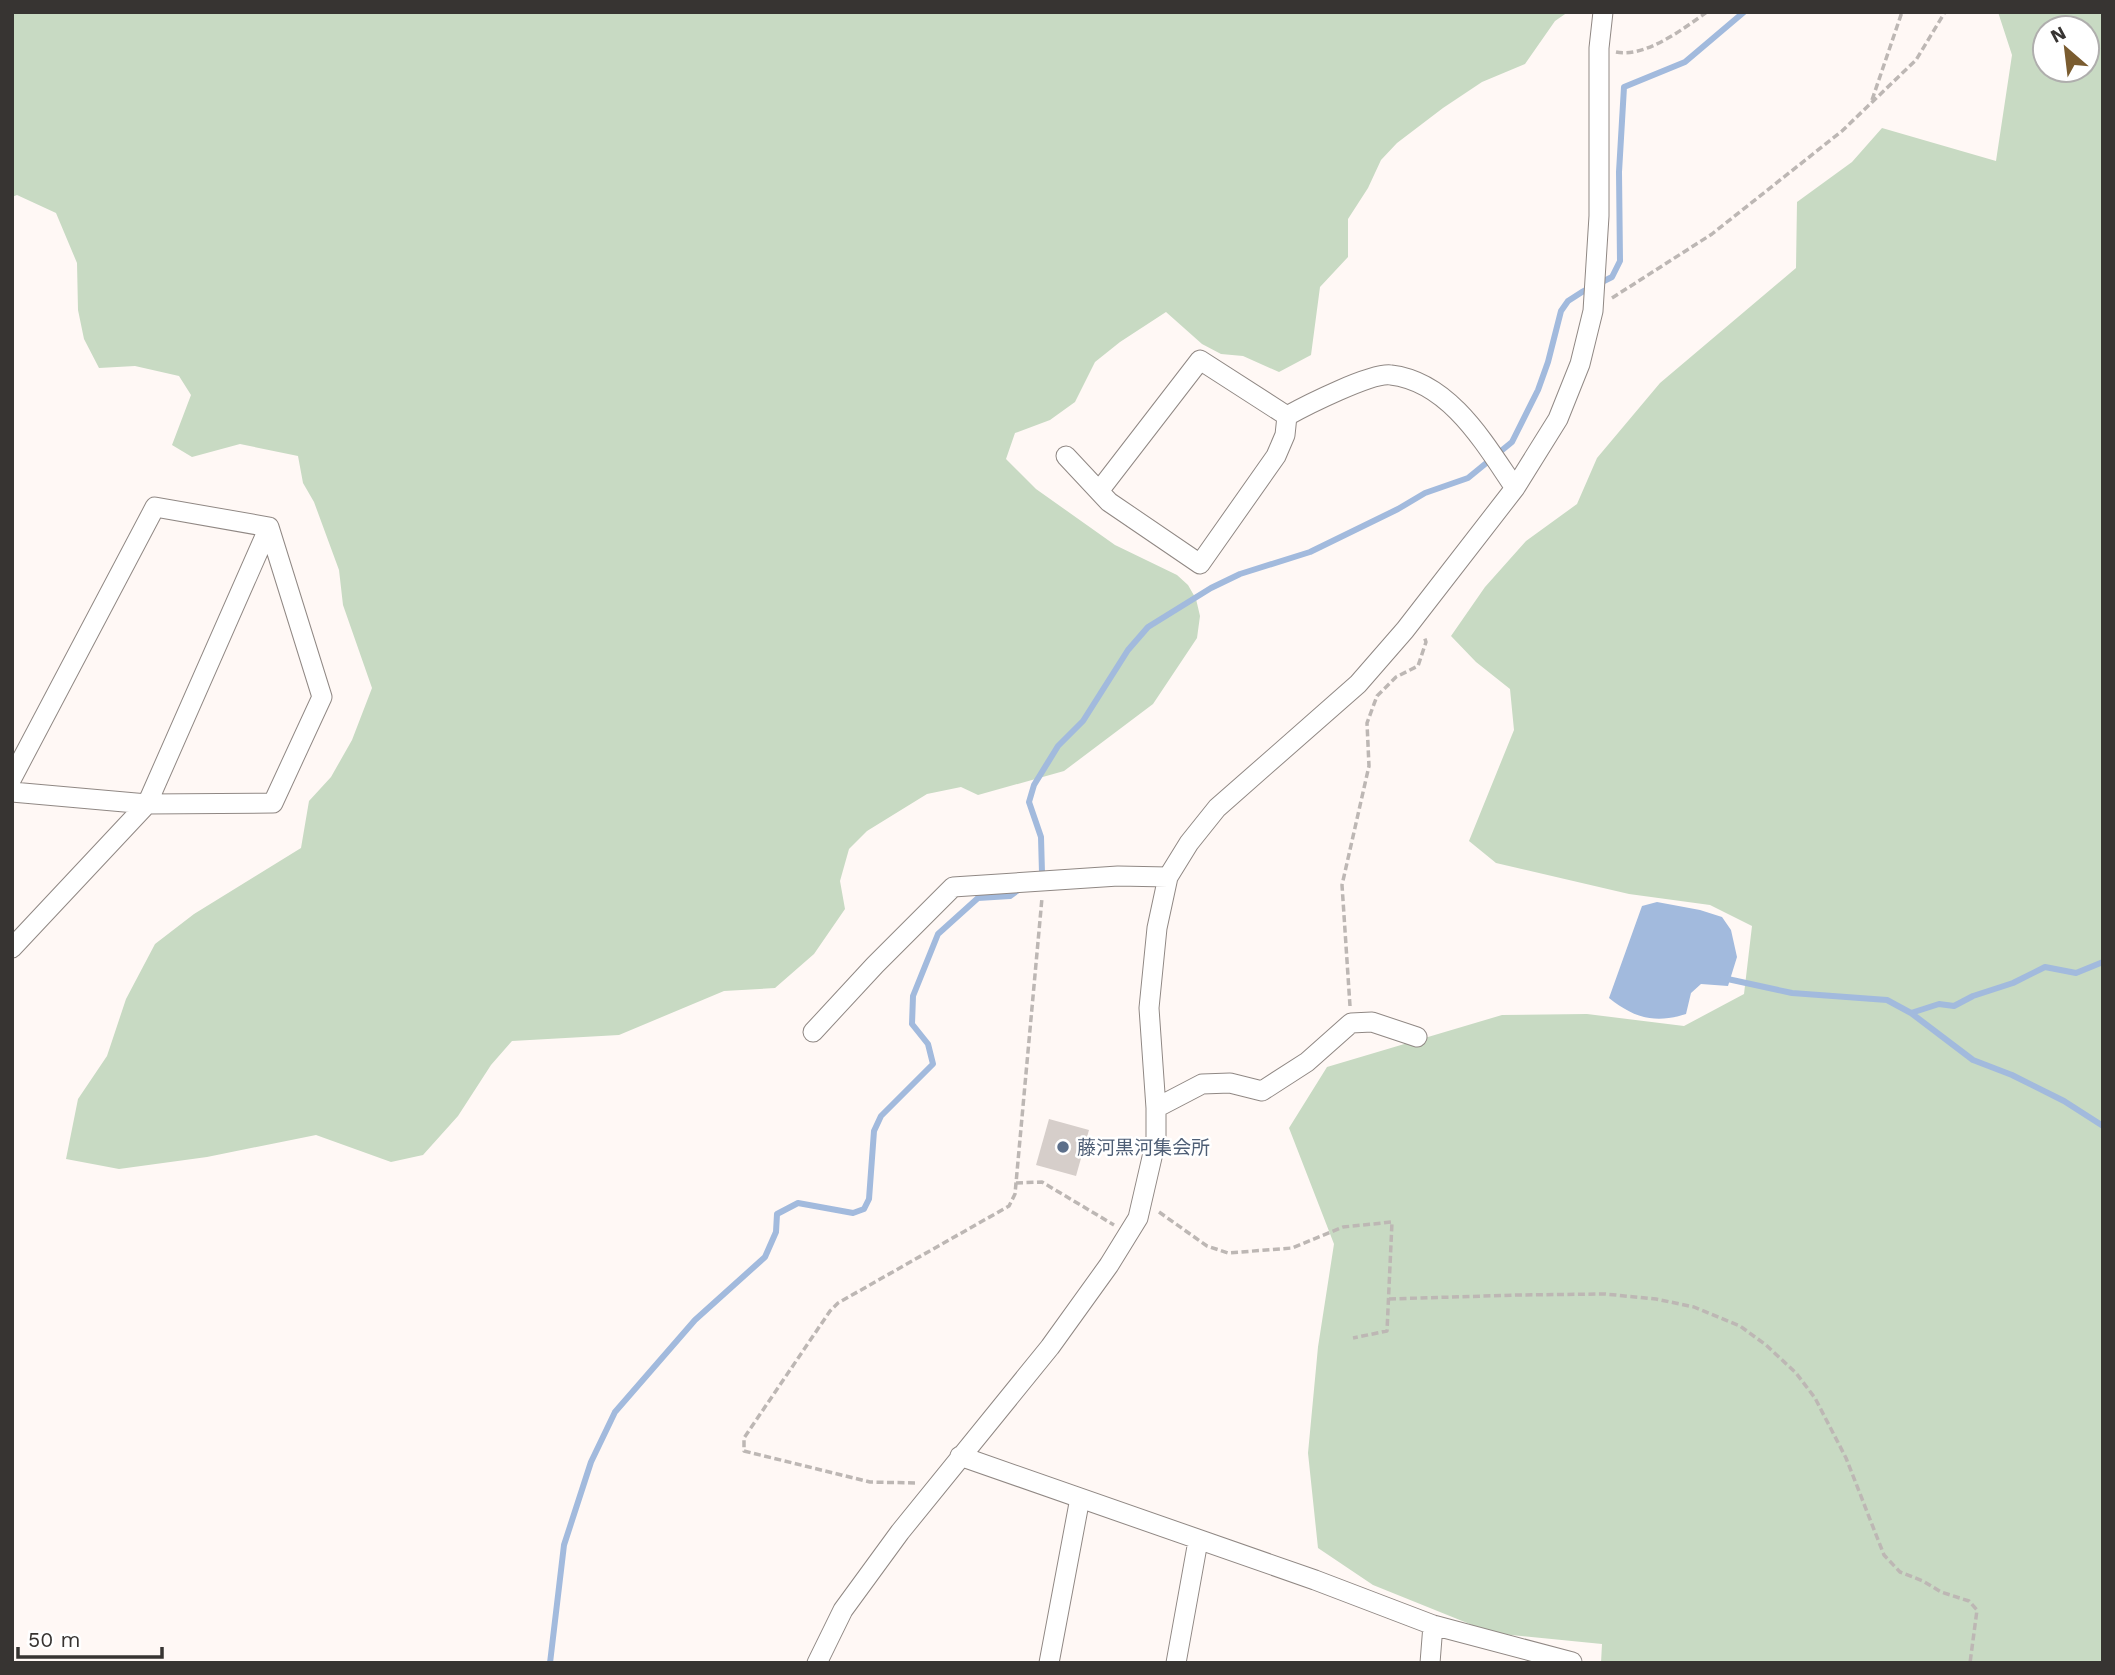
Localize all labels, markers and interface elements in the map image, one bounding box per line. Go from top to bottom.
north arrow [2031,14,2101,84]
text: N [2047,21,2070,48]
place label: 藤河黒河集会所 [1077,1136,1210,1159]
marker: 藤河黒河集会所 [1055,1139,1071,1155]
scale bar [18,1616,161,1660]
text: 50 m [28,1627,80,1652]

